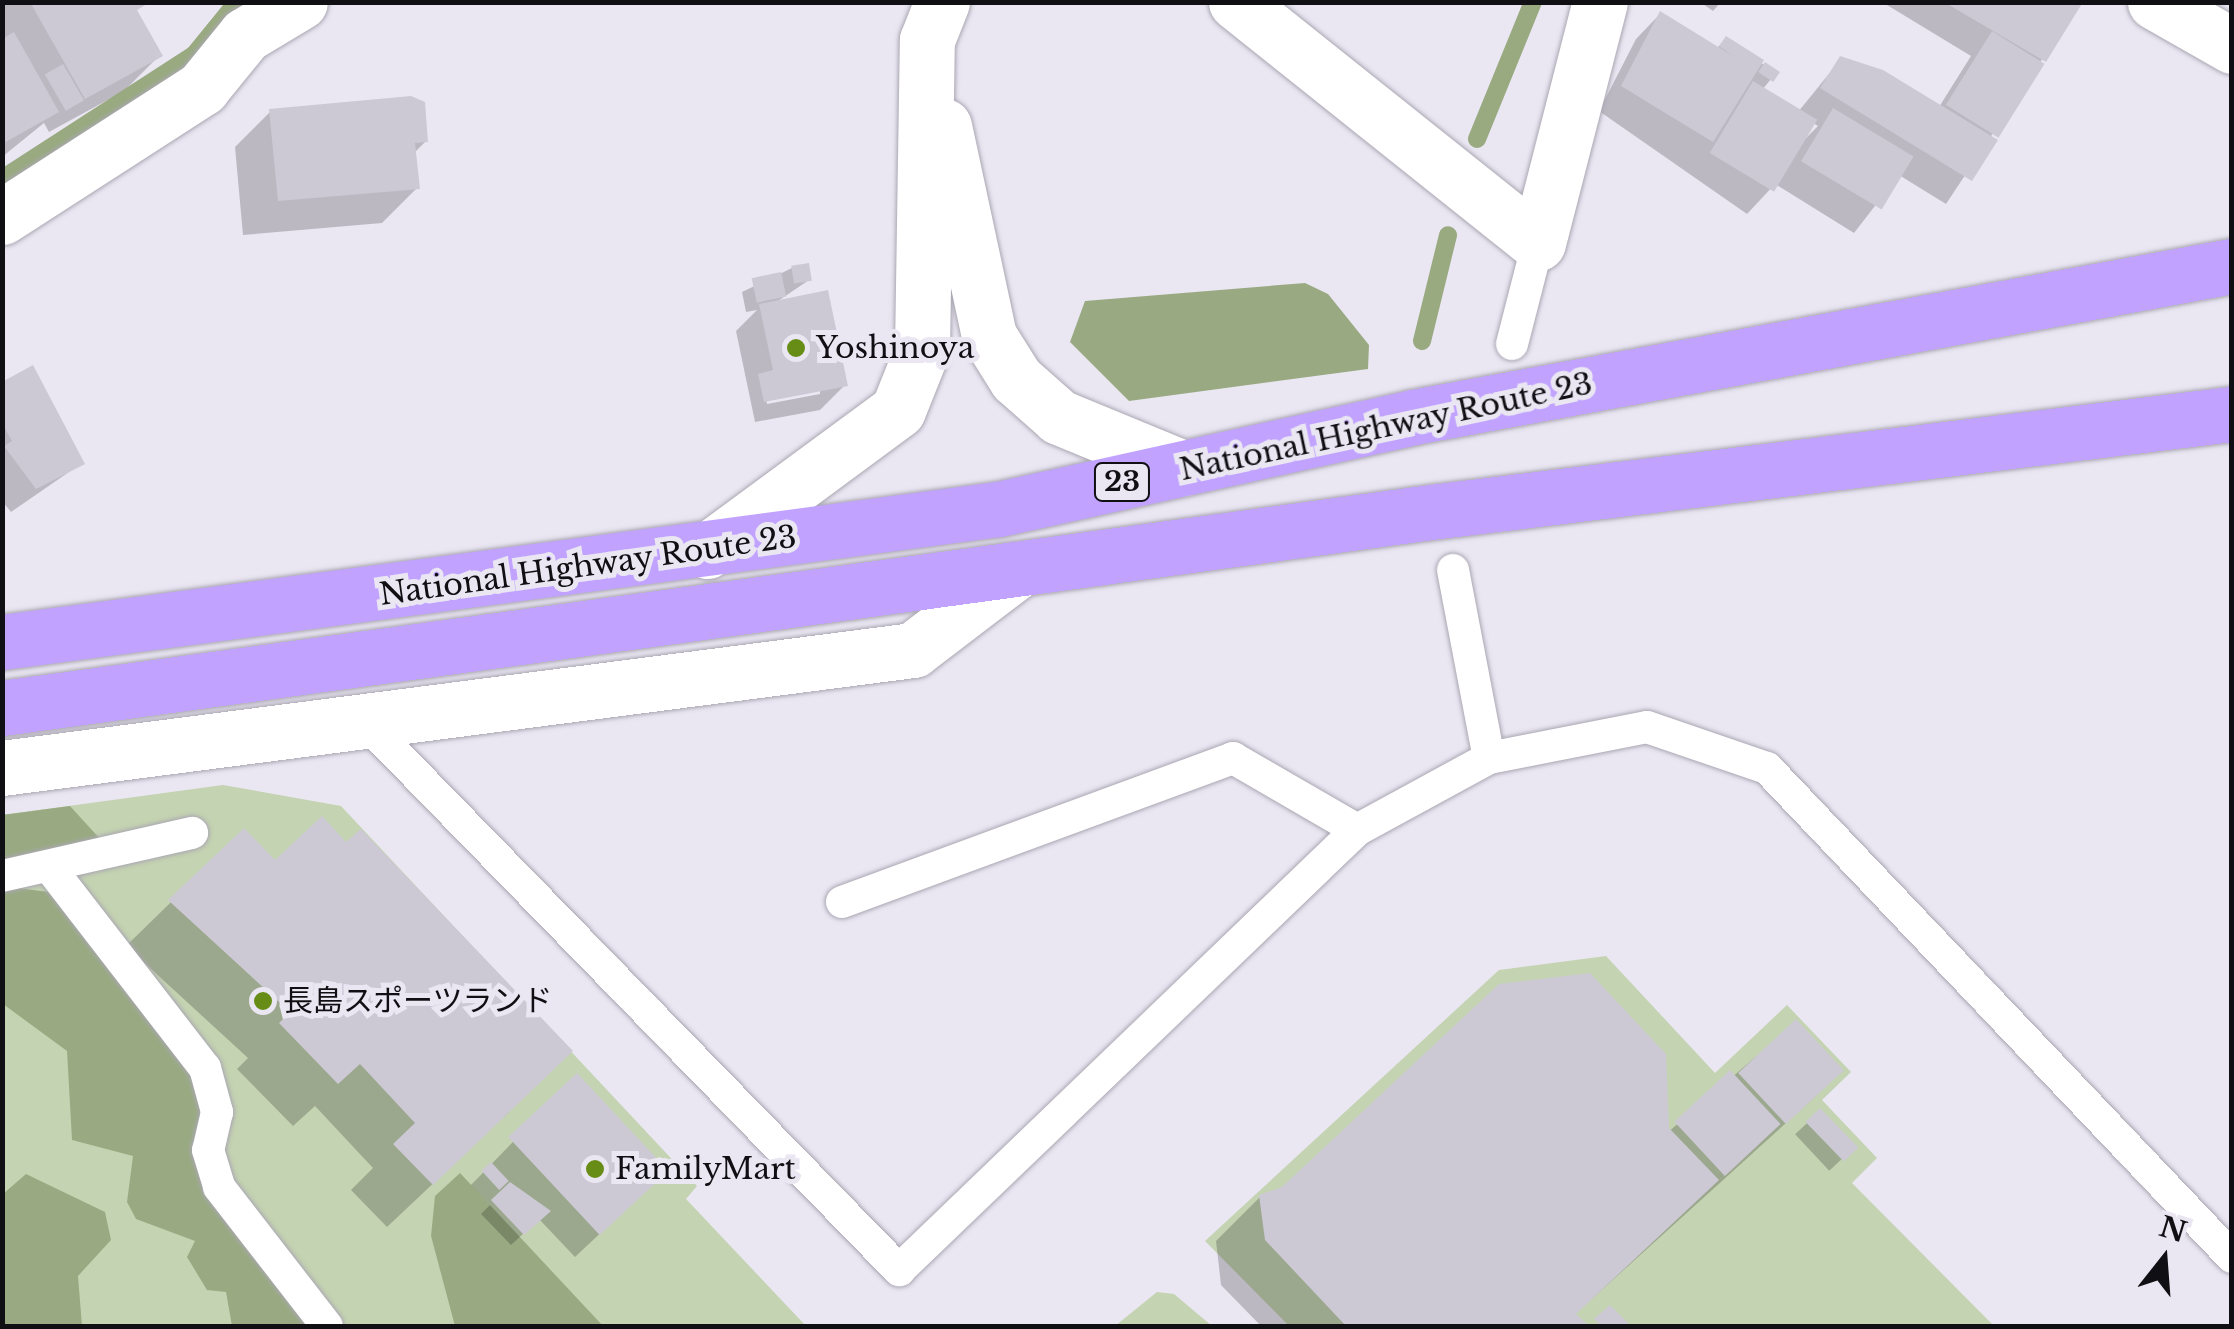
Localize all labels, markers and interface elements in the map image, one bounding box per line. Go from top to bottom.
place label: Yoshinoya [816,330,974,366]
marker: Yoshinoya [785,337,807,359]
street label: National Highway Route 23 [1176,366,1596,488]
road number: 23 [1092,459,1152,505]
street label: National Highway Route 23 [377,519,799,613]
place label: 長島スポーツランド [283,983,553,1019]
marker: 長島スポーツランド [252,990,274,1012]
place label: FamilyMart [615,1151,796,1187]
marker: FamilyMart [584,1158,606,1180]
north arrow [2114,1209,2214,1309]
text: N [2155,1209,2191,1250]

